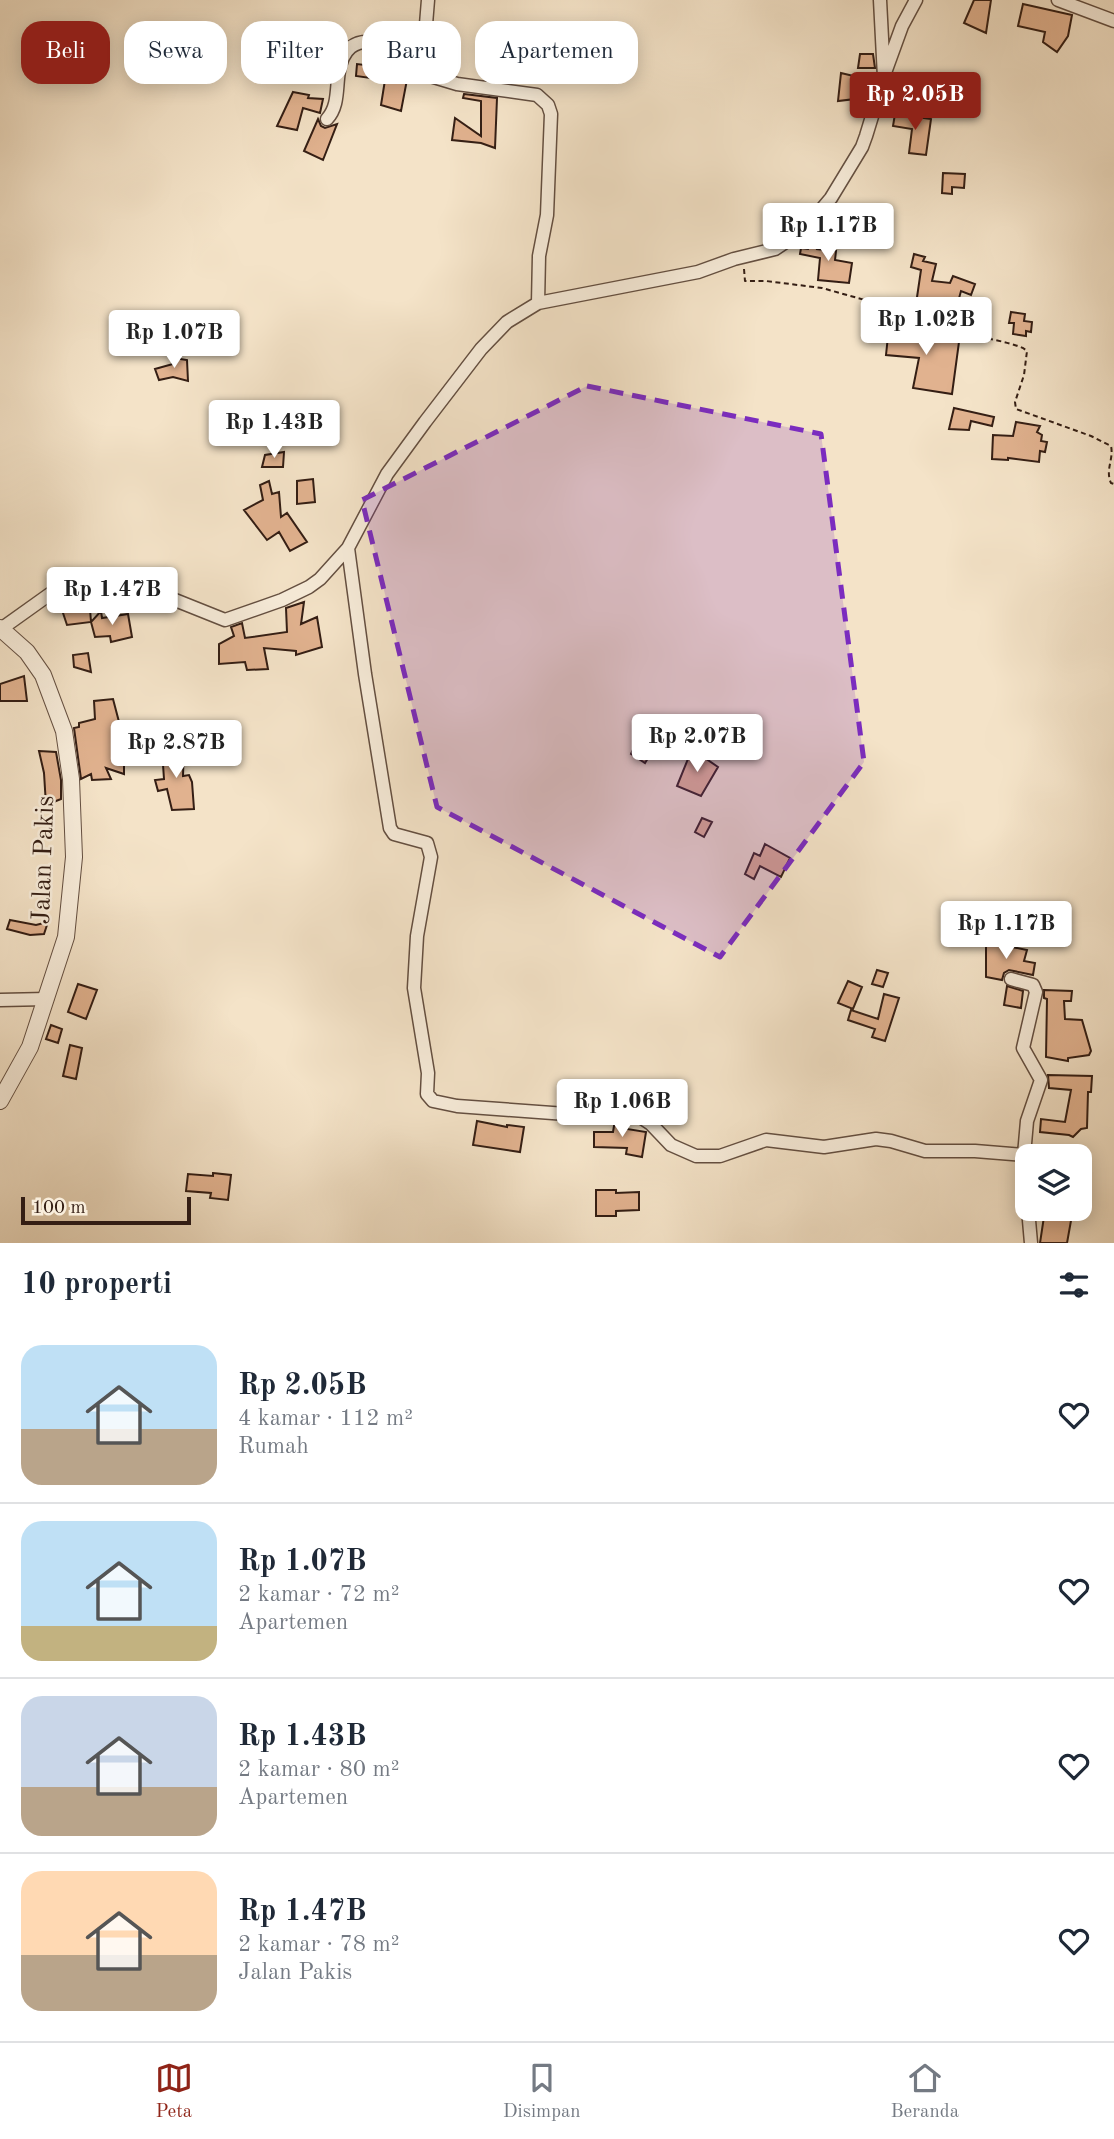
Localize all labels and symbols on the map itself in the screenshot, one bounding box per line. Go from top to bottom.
pin: Rp 2.05B [843,72,987,132]
pin: Rp 1.17B [756,204,900,263]
pin: Rp 1.02B [854,298,998,357]
pin: Rp 1.07B [102,310,246,370]
pin: Rp 1.43B [202,400,346,460]
pin: Rp 1.47B [40,568,184,627]
pin: Rp 2.07B [625,714,769,774]
pin: Rp 2.87B [104,720,248,780]
street label: Jalan Pakis [29,795,59,925]
pin: Rp 1.17B [934,902,1078,961]
pin: Rp 1.06B [550,1080,694,1139]
scale bar [21,1194,191,1226]

